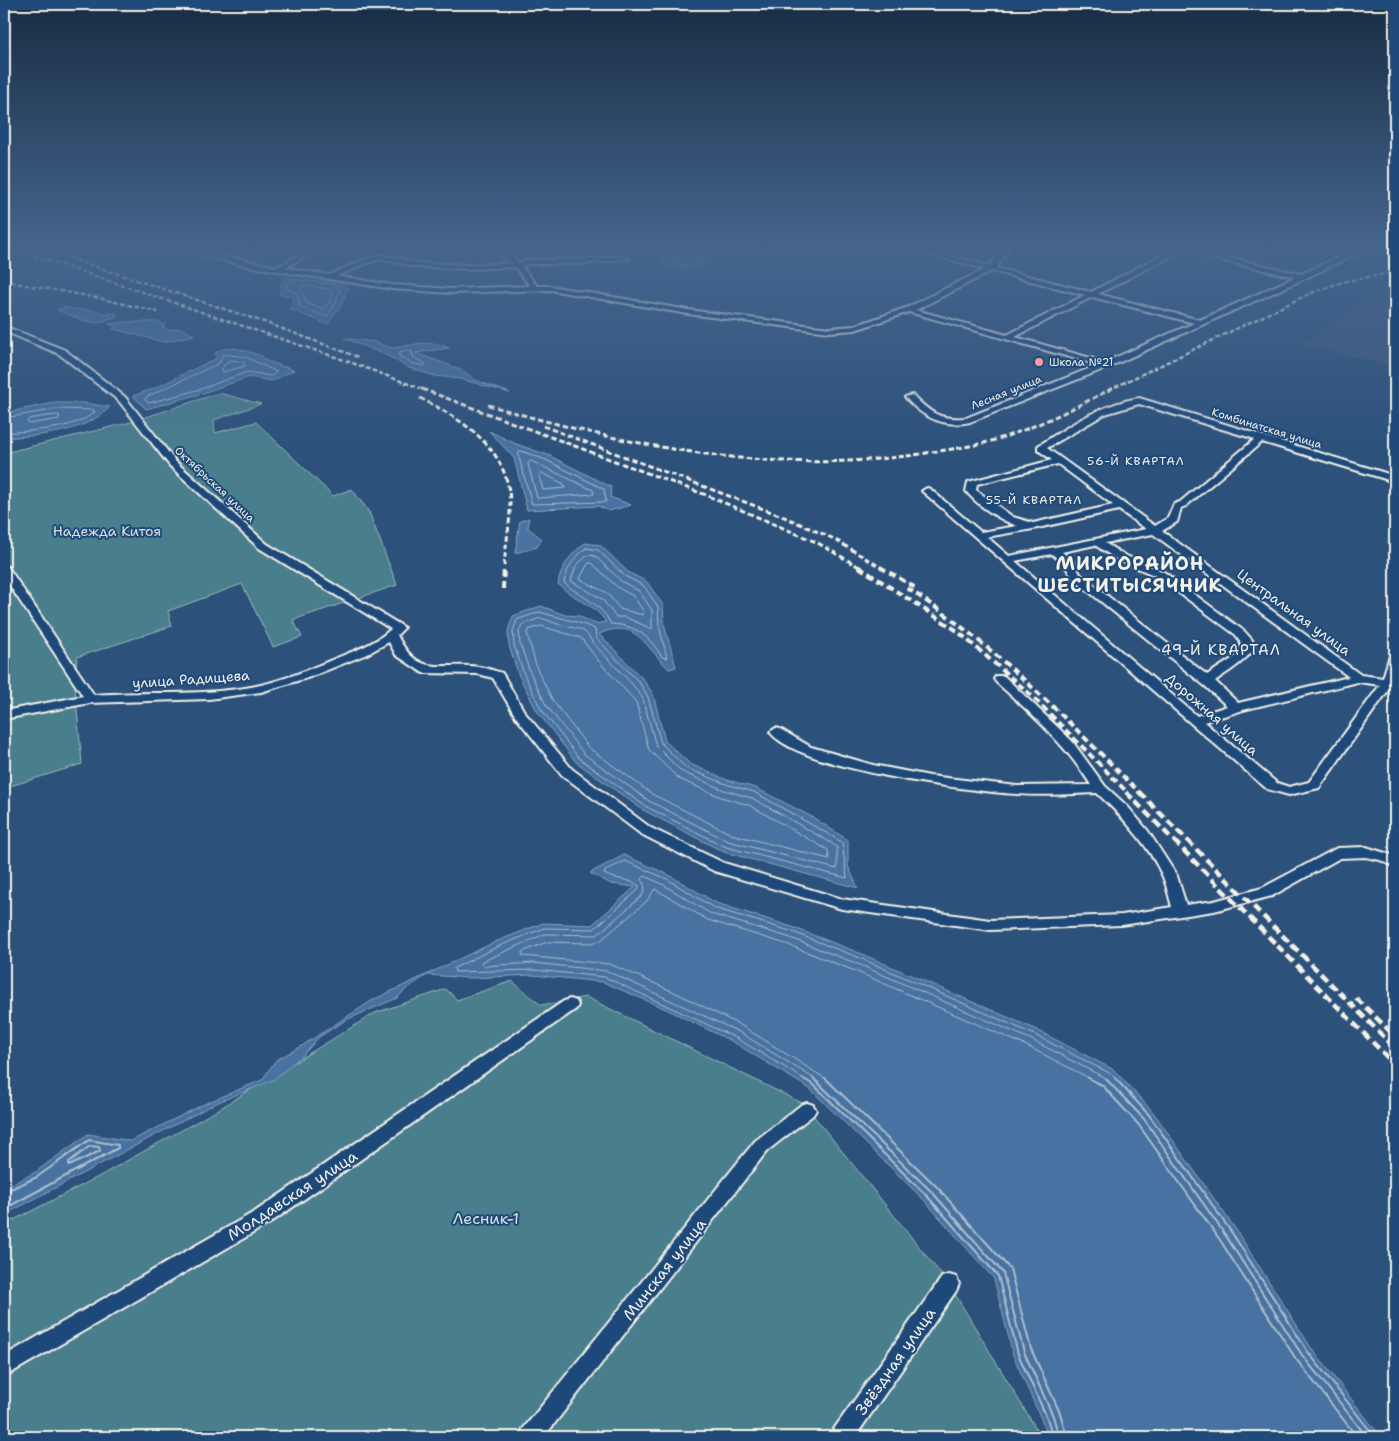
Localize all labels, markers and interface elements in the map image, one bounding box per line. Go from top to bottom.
place label: Школа №21 [1049,355,1113,370]
marker: Школа №21 [1033,356,1045,368]
street label: Лесная улица [969,371,1044,413]
street label: Комбинатская улица [1210,405,1324,452]
street label: Октябрьская улица [171,443,258,526]
district label: 56-Й КВАРТАЛ [1087,453,1185,469]
district label: 55-Й КВАРТАЛ [986,492,1082,508]
park label: Надежда Китоя [53,522,161,540]
district label: МИКРОРАЙОН ШЕСТИТЫСЯЧНИК [1037,551,1223,598]
street label: Центральная улица [1234,565,1355,659]
district label: 49-Й КВАРТАЛ [1161,639,1281,660]
street label: улица Радищева [132,666,251,692]
street label: Дорожная улица [1162,669,1262,759]
street label: Молдавская улица [223,1145,361,1245]
park label: Лесник-1 [453,1208,519,1229]
street label: Минская улица [618,1214,711,1325]
street label: Звёздная улица [850,1303,940,1419]

